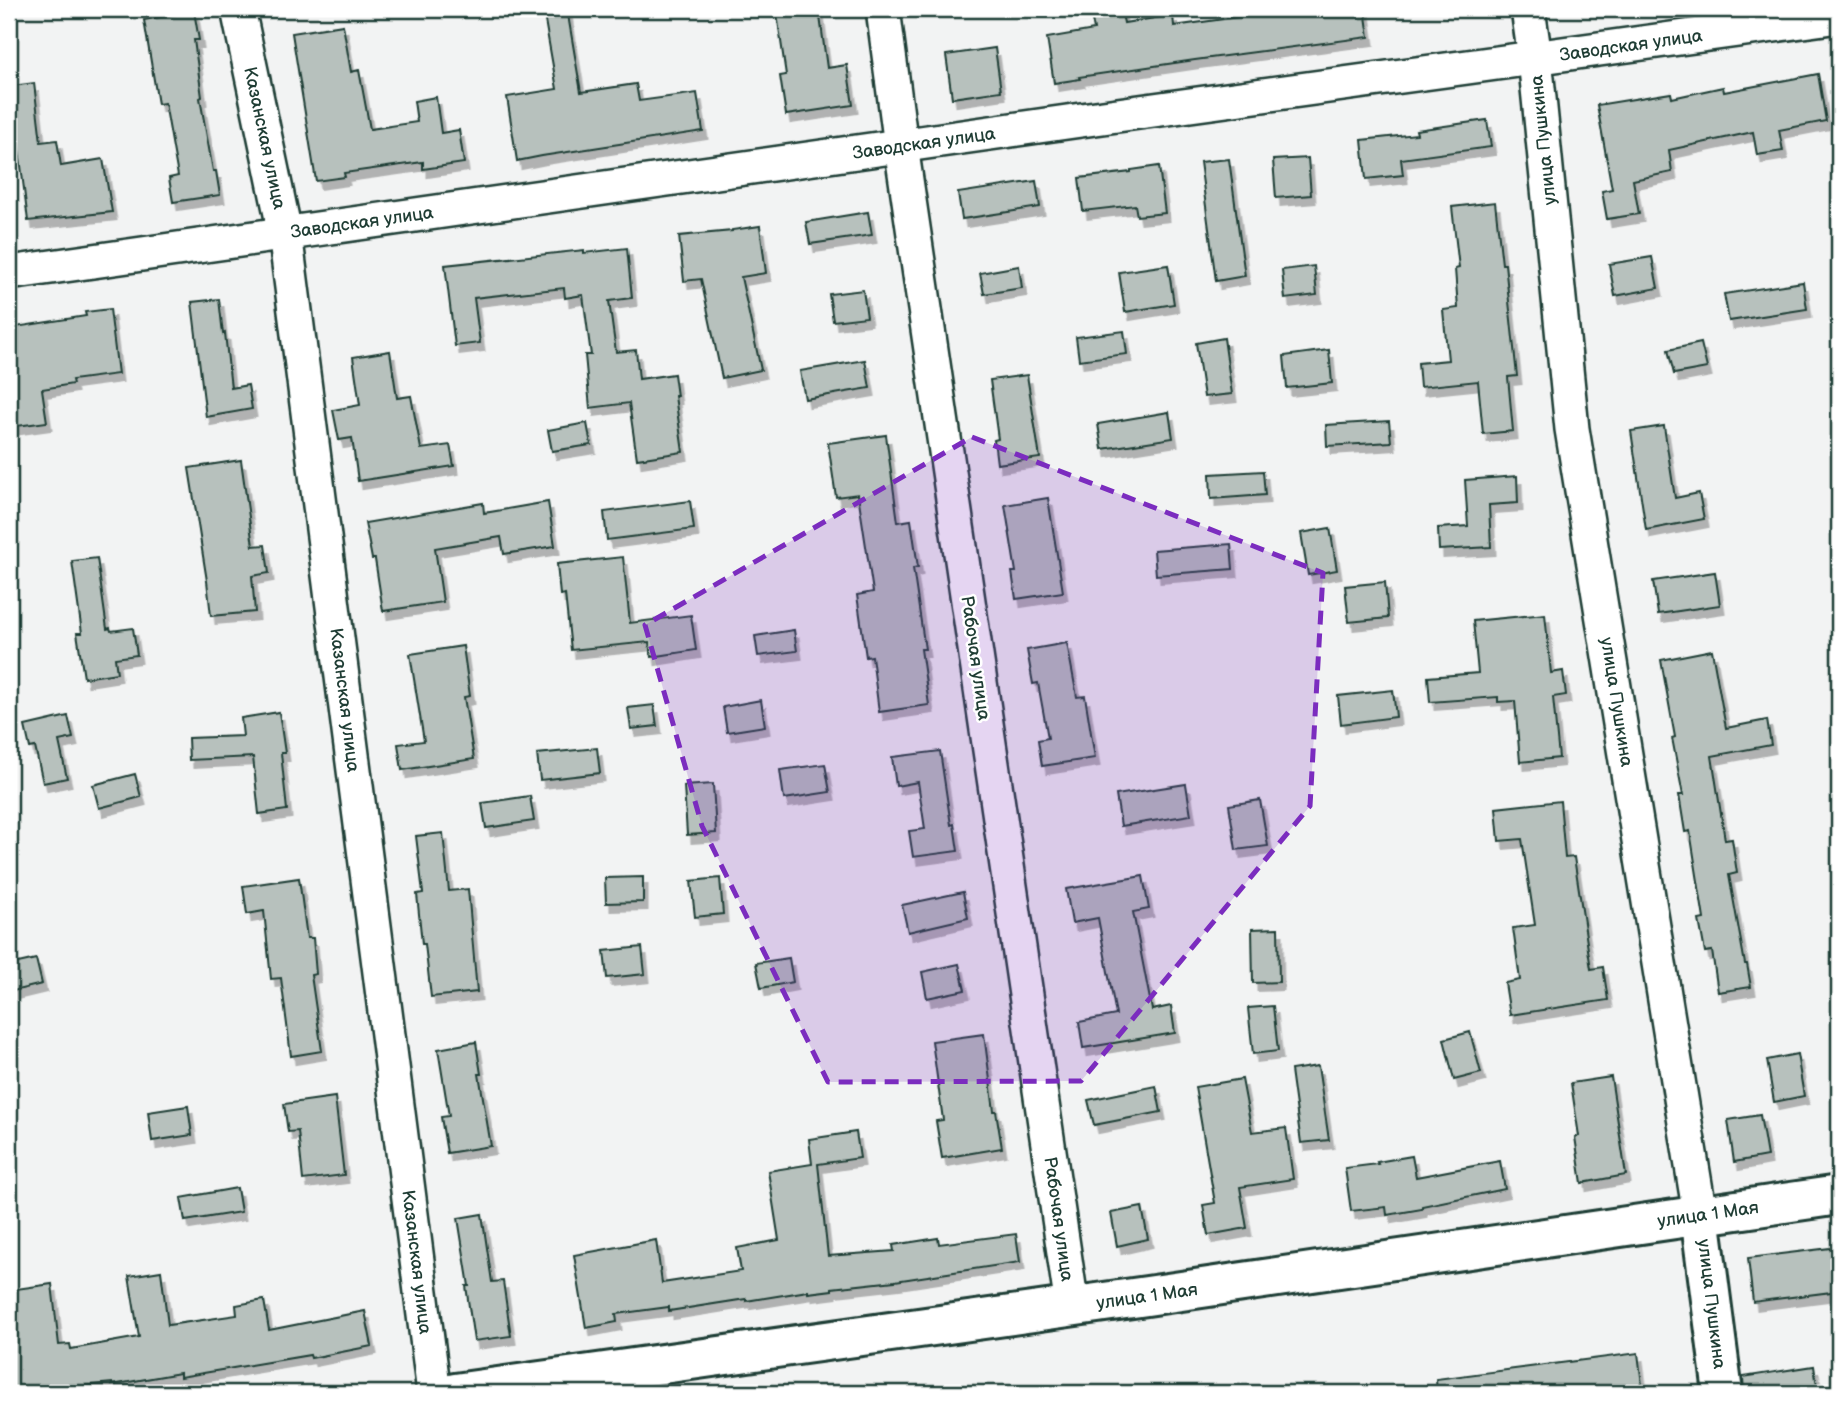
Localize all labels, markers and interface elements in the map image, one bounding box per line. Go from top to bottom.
street label: Заводская улица [1558,25,1704,66]
street label: Казанская улица [239,65,290,212]
street label: улица Пушкина [1526,73,1561,206]
street label: Заводская улица [851,123,997,164]
street label: Заводская улица [289,202,435,243]
street label: Рабочая улица [956,594,995,722]
street label: Казанская улица [325,627,364,774]
street label: улица Пушкина [1596,636,1637,769]
street label: Рабочая улица [1039,1155,1078,1283]
street label: Казанская улица [397,1189,436,1336]
street label: улица 1 Мая [1656,1197,1760,1232]
street label: улица Пушкина [1693,1238,1730,1371]
street label: улица 1 Мая [1095,1279,1199,1314]

